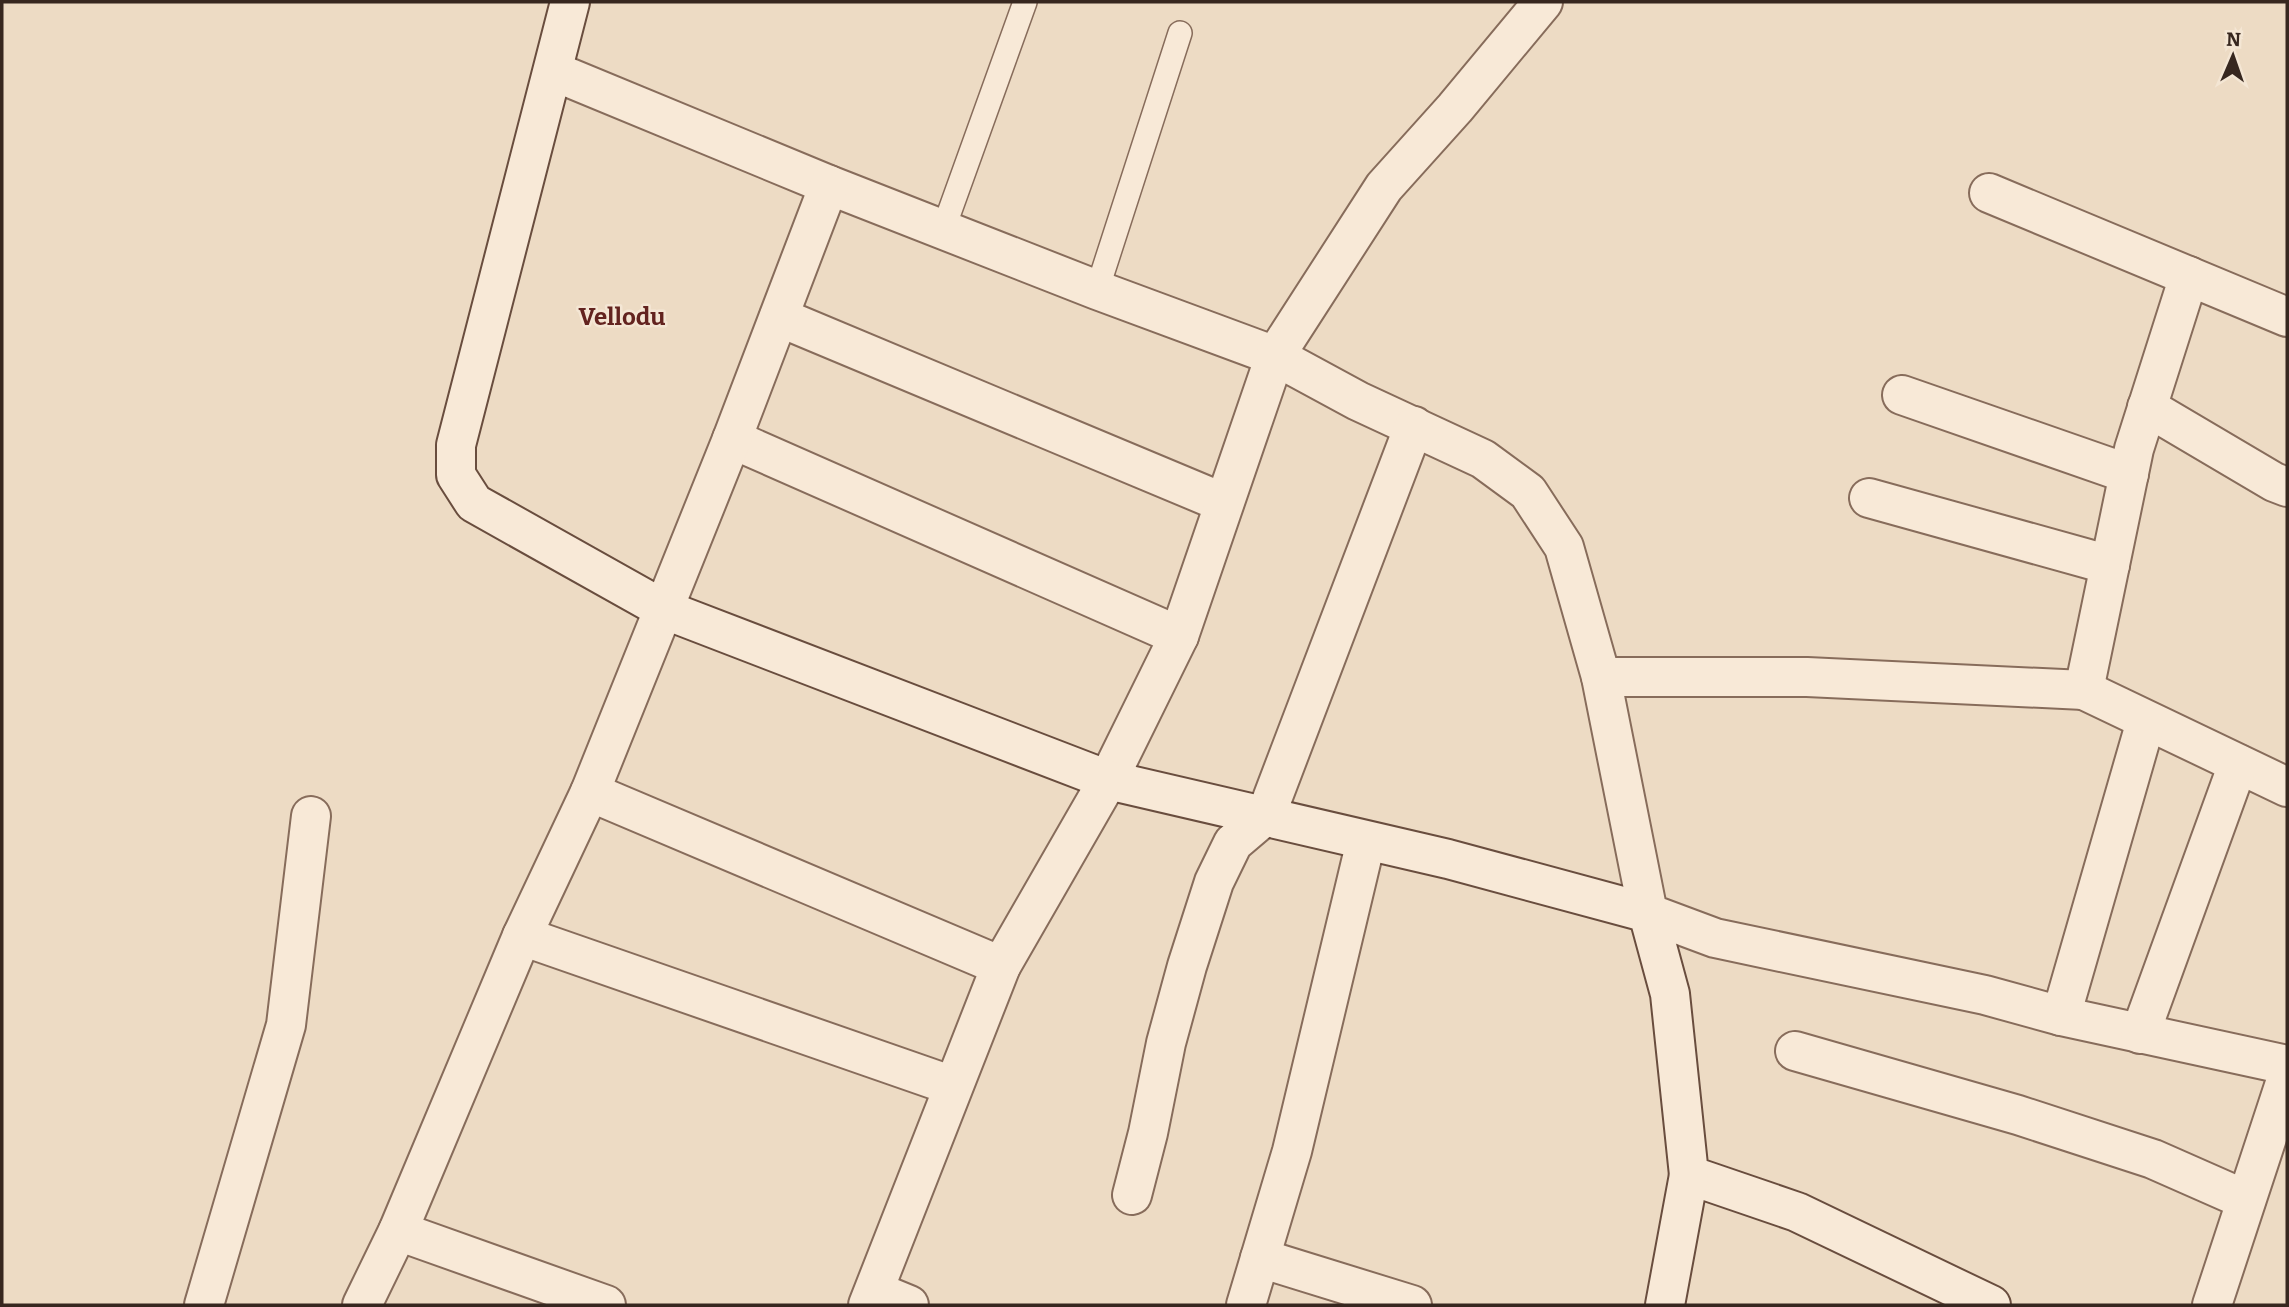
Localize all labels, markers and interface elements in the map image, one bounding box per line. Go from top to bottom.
north arrow [2198,21,2268,91]
text: N [2226,28,2242,51]
district label: Vellodu [579,303,665,331]

